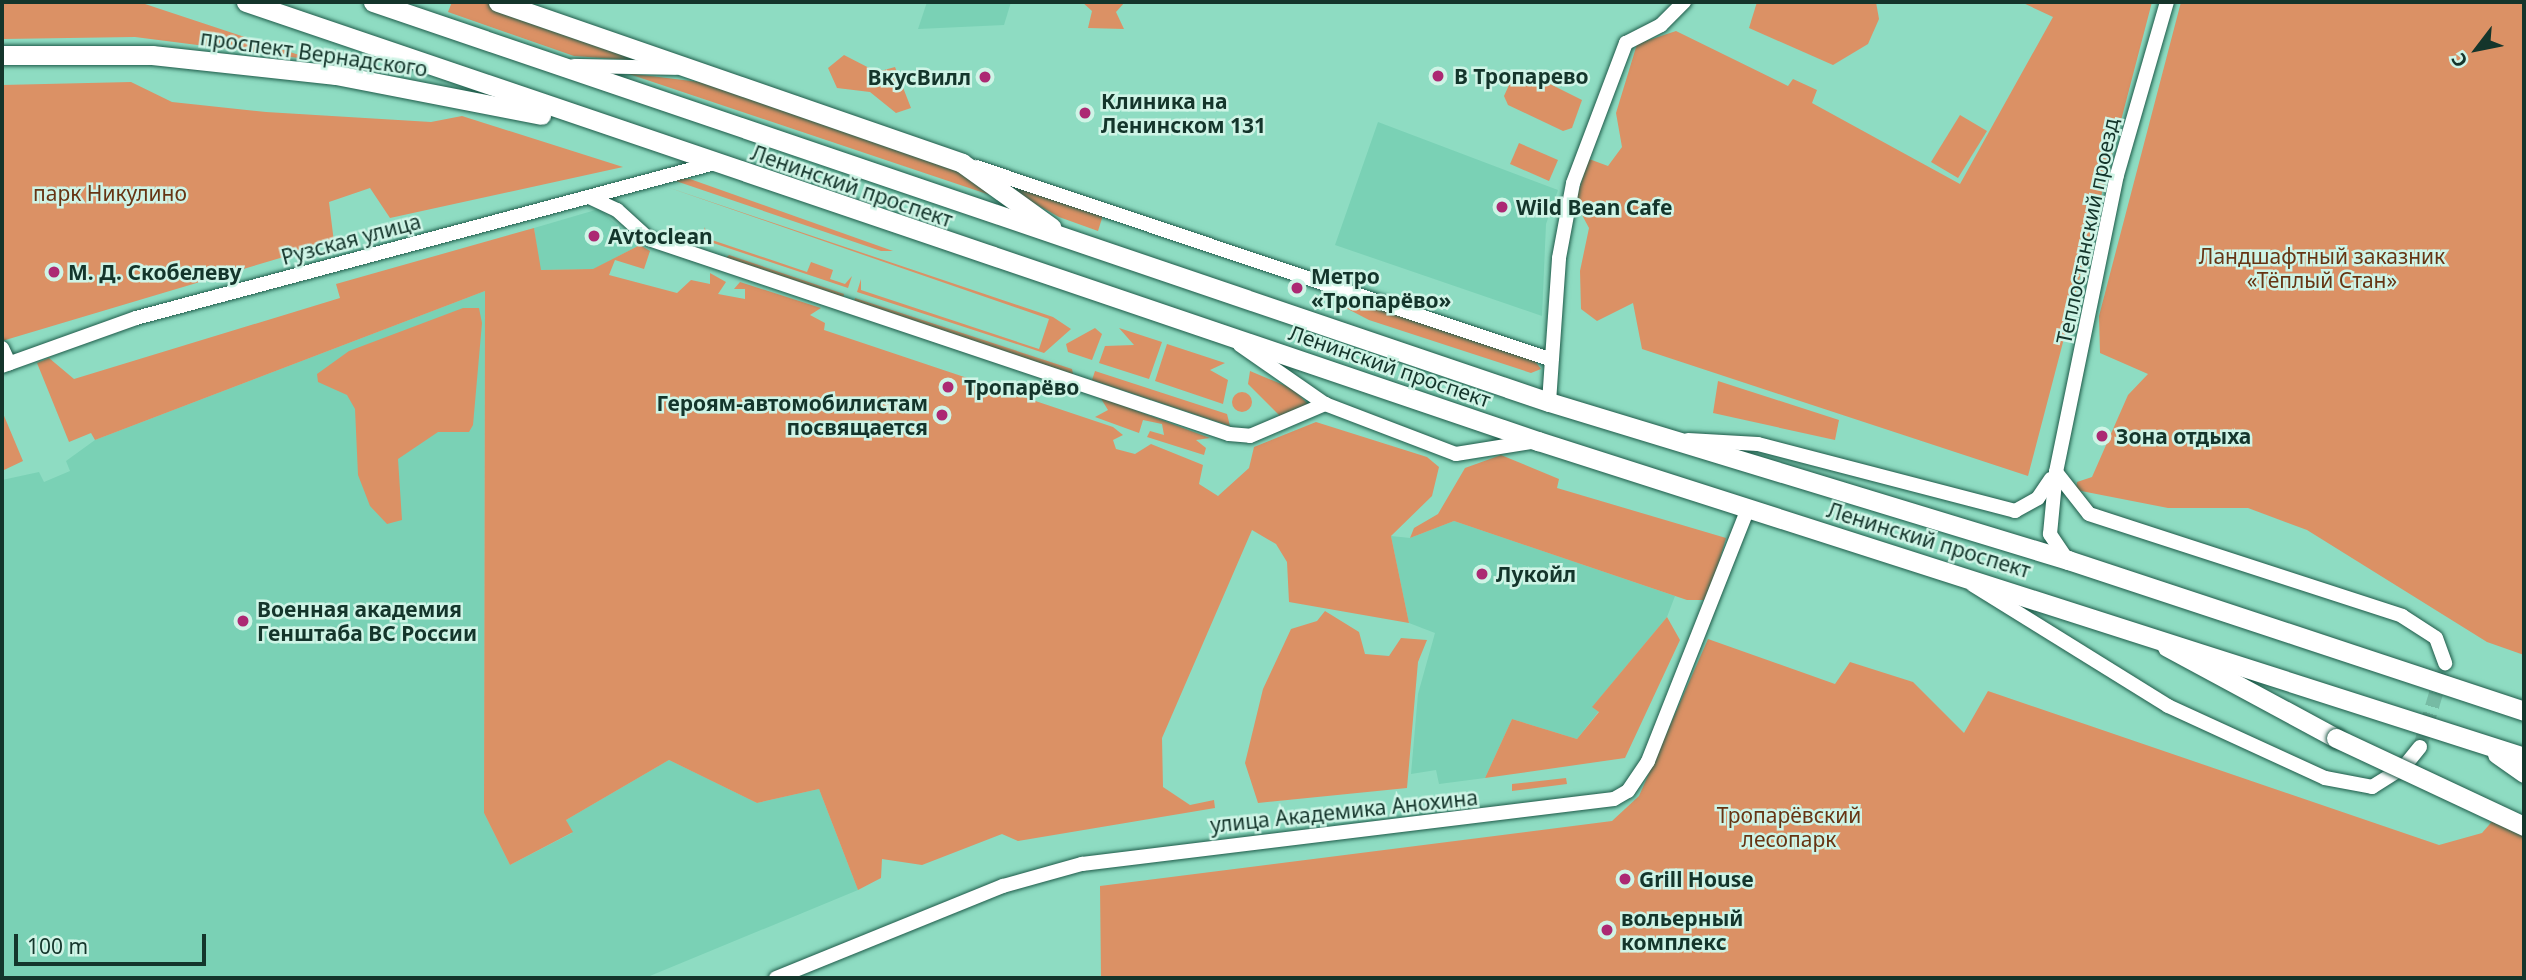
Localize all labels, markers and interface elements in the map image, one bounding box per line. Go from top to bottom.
north arrow [2442,14,2512,84]
street label: проспект Вернадского [199,25,429,81]
text: С [2445,48,2473,72]
place label: В Тропарево [1454,63,1589,89]
place label: ВкусВилл [868,64,971,90]
marker: В Тропарево [1428,66,1448,86]
marker: ВкусВилл [977,69,993,85]
place label: Клиника на Ленинском 131 [1101,88,1266,138]
marker: Клиника на Ленинском 131 [1075,103,1095,123]
street label: Теплостанский проезд [2051,116,2123,346]
street label: Ленинский проспект [748,140,956,232]
park label: парк Никулино [33,180,187,206]
place label: Wild Bean Cafe [1516,194,1672,220]
marker: Wild Bean Cafe [1494,199,1510,215]
street label: Рузская улица [278,208,424,270]
place label: Avtoclean [608,223,713,249]
marker: Avtoclean [586,228,602,244]
park label: Ландшафтный заказник «Тёплый Стан» [2199,243,2445,293]
place label: М. Д. Скобелеву [68,259,242,285]
place label: Метро «Тропарёво» [1311,263,1451,313]
marker: М. Д. Скобелеву [46,264,62,280]
marker: Метро «Тропарёво» [1289,280,1305,296]
street label: Ленинский проспект [1286,320,1494,412]
place label: Тропарёво [964,374,1079,400]
marker: Тропарёво [938,377,958,397]
place label: Героям-автомобилистам посвящается [657,390,928,440]
marker: Героям-автомобилистам посвящается [934,407,950,423]
place label: Зона отдыха [2116,423,2251,449]
marker: Зона отдыха [2094,428,2110,444]
street label: Ленинский проспект [1824,497,2034,583]
place label: Лукойл [1496,561,1576,587]
marker: Лукойл [1474,566,1490,582]
place label: Военная академия Генштаба ВС России [257,596,477,646]
marker: Военная академия Генштаба ВС России [235,613,251,629]
street label: улица Академика Анохина [1209,784,1479,838]
park label: Тропарёвский лесопарк [1717,802,1861,852]
place label: Grill House [1639,866,1754,892]
marker: Grill House [1617,871,1633,887]
place label: вольерный комплекс [1621,905,1744,955]
scale bar [18,920,210,964]
marker: вольерный комплекс [1599,922,1615,938]
text: 100 m [27,932,88,960]

